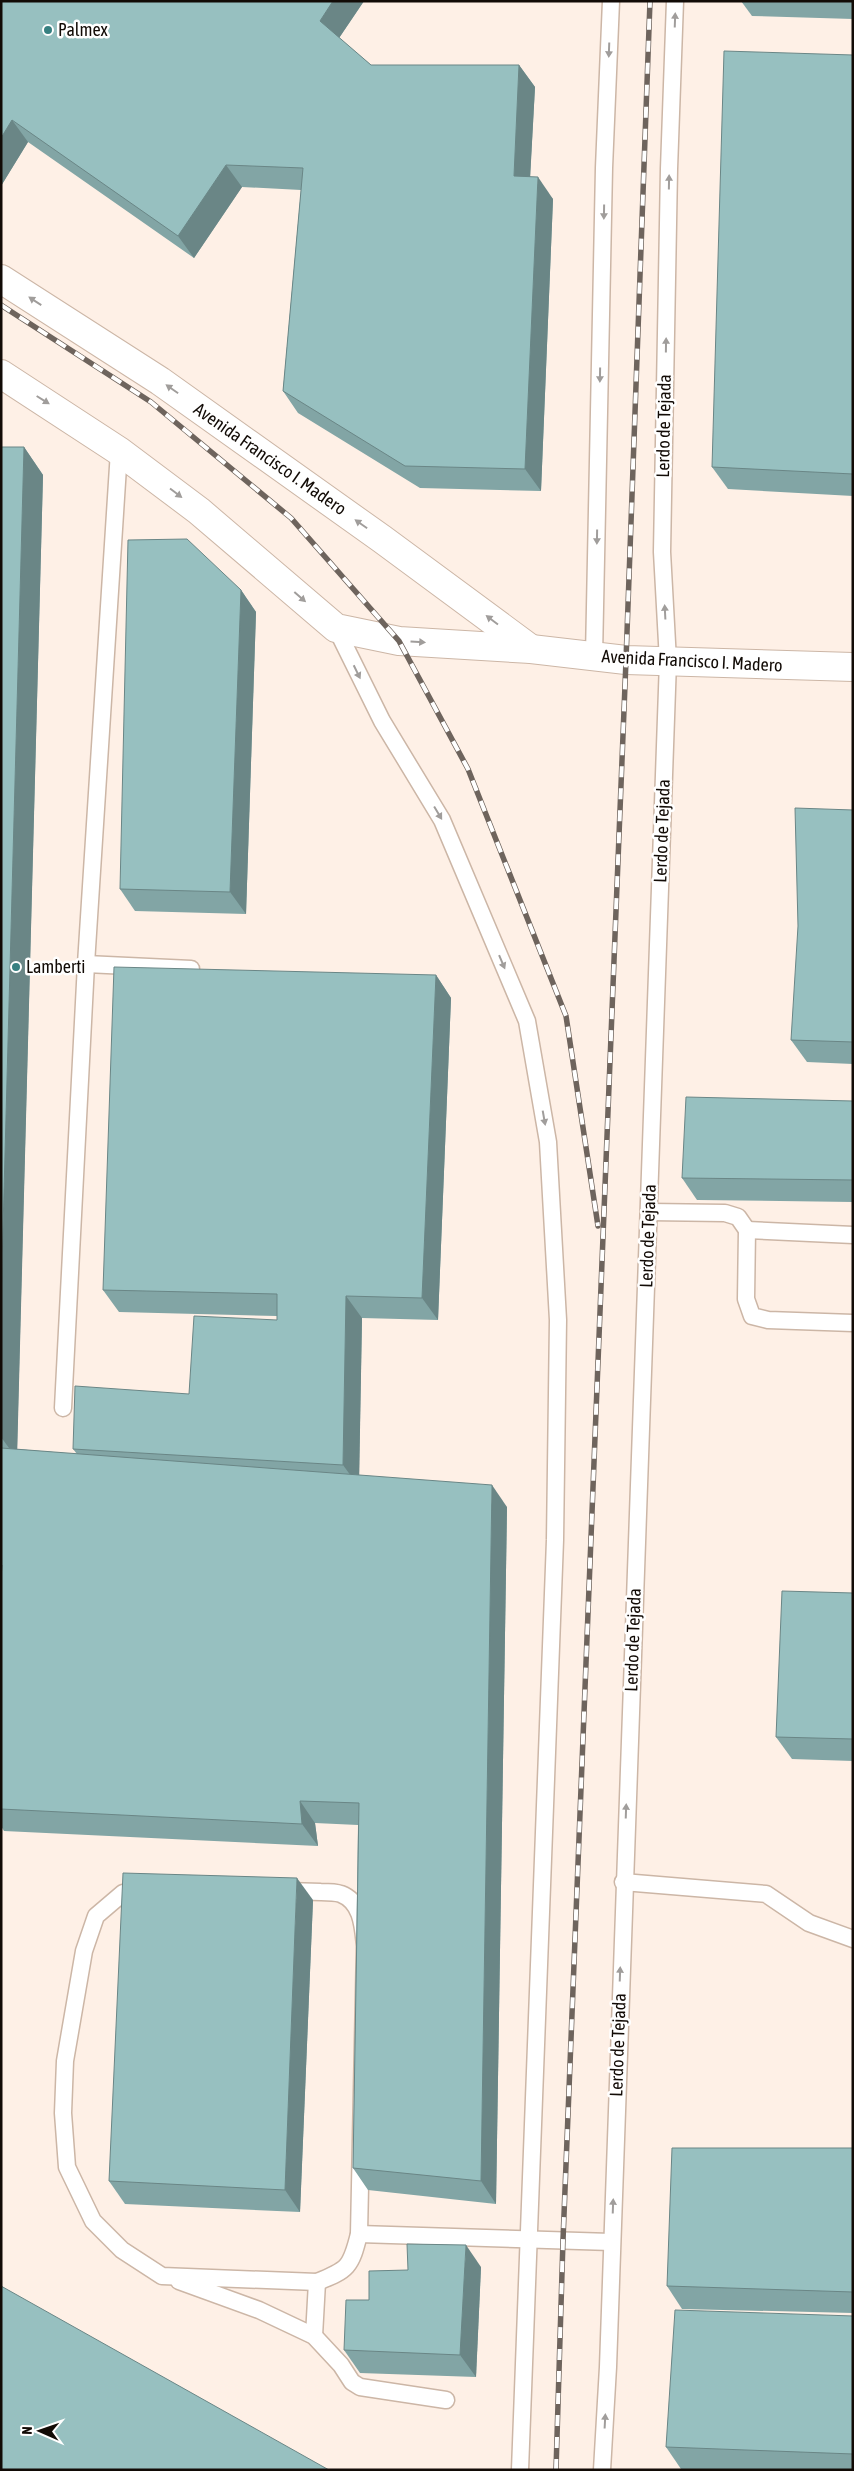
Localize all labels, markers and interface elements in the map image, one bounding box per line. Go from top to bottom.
one-way arrow [671,11,679,27]
place label: Palmex [58,19,108,40]
marker: Palmex [42,24,54,36]
one-way arrow [604,42,612,58]
one-way arrow [665,174,673,190]
one-way arrow [599,205,607,221]
one-way arrow [29,296,42,306]
one-way arrow [662,336,670,352]
one-way arrow [596,367,604,383]
street label: Lerdo de Tejada [652,374,675,478]
one-way arrow [165,384,179,394]
one-way arrow [36,395,49,404]
street label: Avenida Francisco I. Madero [190,398,351,519]
one-way arrow [169,488,183,498]
one-way arrow [354,519,368,529]
one-way arrow [592,530,600,546]
one-way arrow [294,591,306,603]
one-way arrow [661,604,669,620]
one-way arrow [486,615,499,626]
one-way arrow [410,638,426,646]
street label: Avenida Francisco I. Madero [601,645,783,676]
one-way arrow [353,665,361,679]
street label: Lerdo de Tejada [649,779,674,883]
one-way arrow [433,806,442,819]
one-way arrow [498,955,506,969]
place label: Lamberti [26,956,85,977]
marker: Lamberti [10,961,22,973]
one-way arrow [540,1110,548,1125]
street label: Lerdo de Tejada [635,1184,660,1288]
street label: Lerdo de Tejada [620,1588,645,1692]
one-way arrow [623,1803,631,1819]
one-way arrow [617,1966,625,1982]
street label: Lerdo de Tejada [605,1993,630,2097]
one-way arrow [609,2198,617,2214]
north arrow [15,2406,65,2456]
one-way arrow [601,2413,609,2429]
text: N [19,2426,35,2435]

